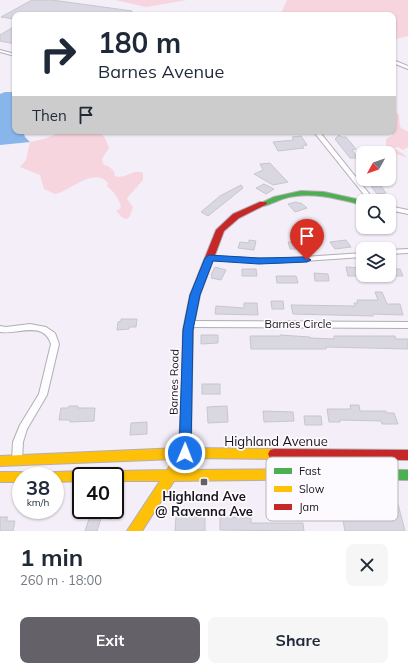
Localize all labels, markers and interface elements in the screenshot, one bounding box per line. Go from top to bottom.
text: 180 m [98,25,181,60]
icon: right [32,28,84,80]
text: Barnes Avenue [98,60,224,83]
icon: arrive [75,104,97,126]
text: Then [32,106,67,125]
north arrow [356,146,396,186]
map controls [356,146,396,282]
button: search [356,194,396,234]
pin [290,219,324,260]
icon: arrive [296,225,318,247]
button: layers [356,242,396,282]
street label: Barnes Circle [265,317,331,331]
street label: Barnes Road [166,349,182,415]
position arrow [164,432,206,474]
street label: Highland Avenue [224,433,328,449]
legend [266,457,398,521]
text: Fast [299,464,321,478]
speed limit sign: 40 [72,467,124,519]
text: 38 [26,475,50,500]
marker: Highland Ave @ Ravenna Ave [199,477,209,487]
text: Slow [299,482,325,496]
place label: Highland Ave @ Ravenna Ave [155,488,253,519]
text: km/h [27,496,49,509]
text: Jam [299,500,319,514]
text: 1 min [20,542,83,572]
button: close [346,544,388,586]
text: 260 m · 18:00 [20,572,102,588]
button: Exit [20,617,200,663]
button: Share [208,617,388,663]

